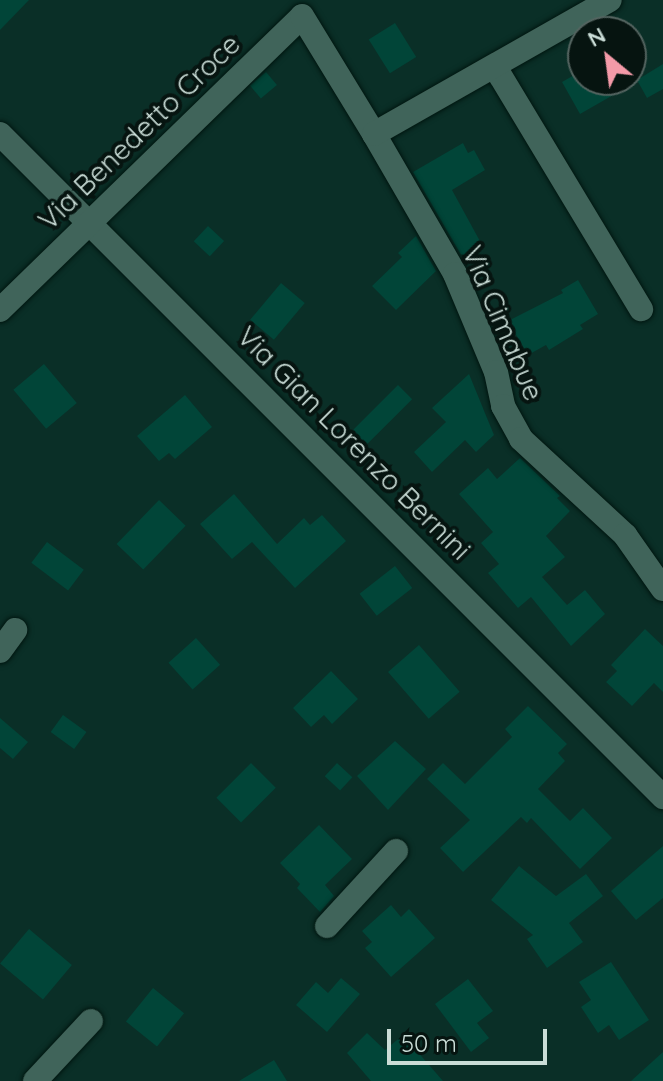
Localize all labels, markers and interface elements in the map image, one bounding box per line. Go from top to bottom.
north arrow [567,16,647,96]
text: N [582,21,610,53]
street label: Via Benedetto Croce [31,27,247,237]
street label: Via Cimabue [455,241,551,405]
street label: Via Gian Lorenzo Bernini [230,319,478,567]
scale bar [391,1013,551,1063]
text: 50 m [401,1028,457,1058]

